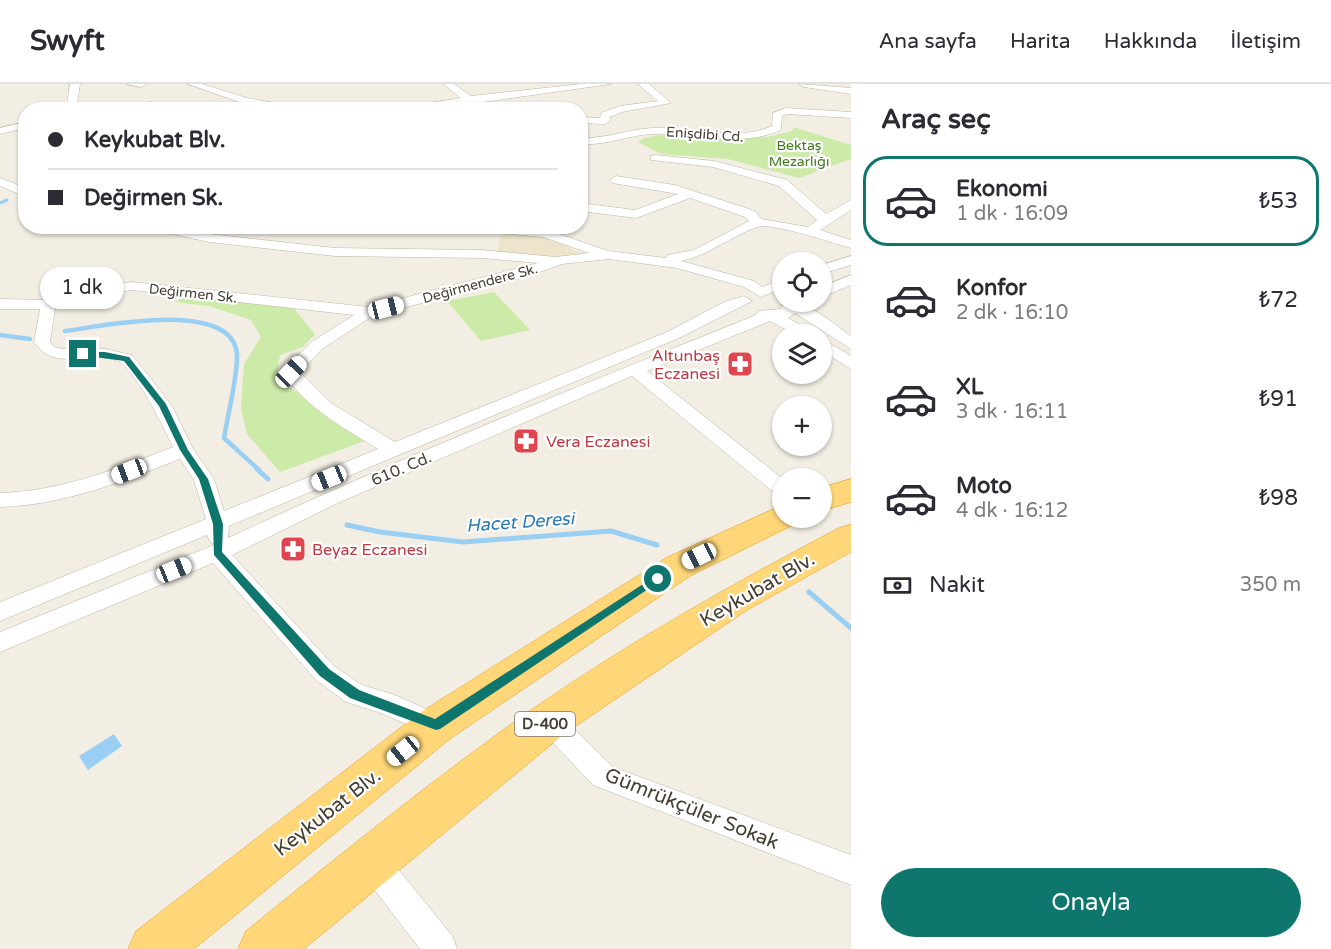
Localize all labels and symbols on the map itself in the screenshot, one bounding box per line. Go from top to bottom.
street label: Enişdibi Cd. [666,123,744,146]
park label: Bektaş Mezarlığı [769,137,829,170]
street label: Değirmendere Sk. [421,260,540,307]
callout: 1 dk [41,267,125,309]
street label: Değirmen Sk. [148,280,238,307]
car [366,295,406,321]
route end [69,340,96,367]
place label: Altunbaş Eczanesi [652,346,720,384]
pharmacy icon: Altunbaş Eczanesi [725,349,755,379]
car [272,353,310,391]
pharmacy icon: Vera Eczanesi [511,426,541,456]
place label: Vera Eczanesi [546,432,651,452]
street label: 610. Cd. [368,447,435,491]
car [109,456,149,486]
car [309,463,349,493]
water label: Hacet Deresi [465,507,577,537]
pharmacy icon: Beyaz Eczanesi [278,534,308,564]
place label: Beyaz Eczanesi [312,540,428,560]
car [679,540,719,572]
street label: Keykubat Blv. [696,547,819,632]
car [154,555,194,585]
route start [644,565,671,592]
road number: D-400 [515,712,575,736]
car [383,733,423,769]
street label: Gümrükçüler Sokak [601,763,782,855]
street label: Keykubat Blv. [270,764,386,862]

